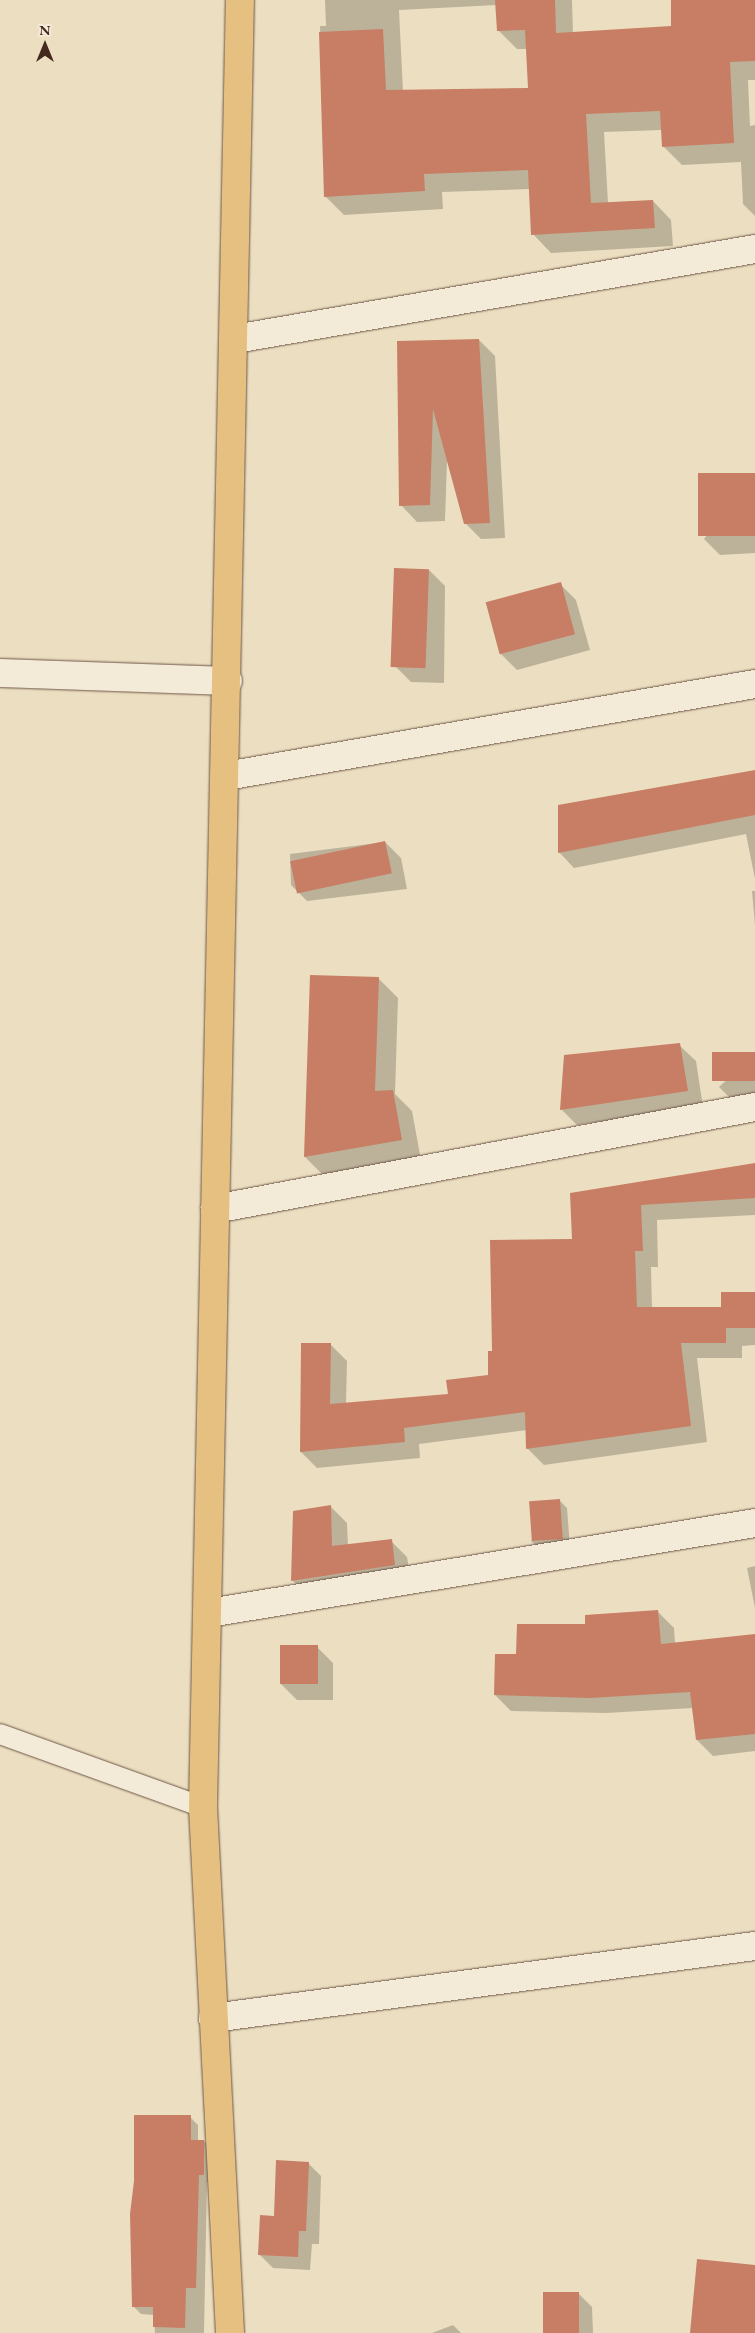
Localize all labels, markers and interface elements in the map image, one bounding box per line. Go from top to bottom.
north arrow [20,20,70,70]
text: N [39,21,51,39]

